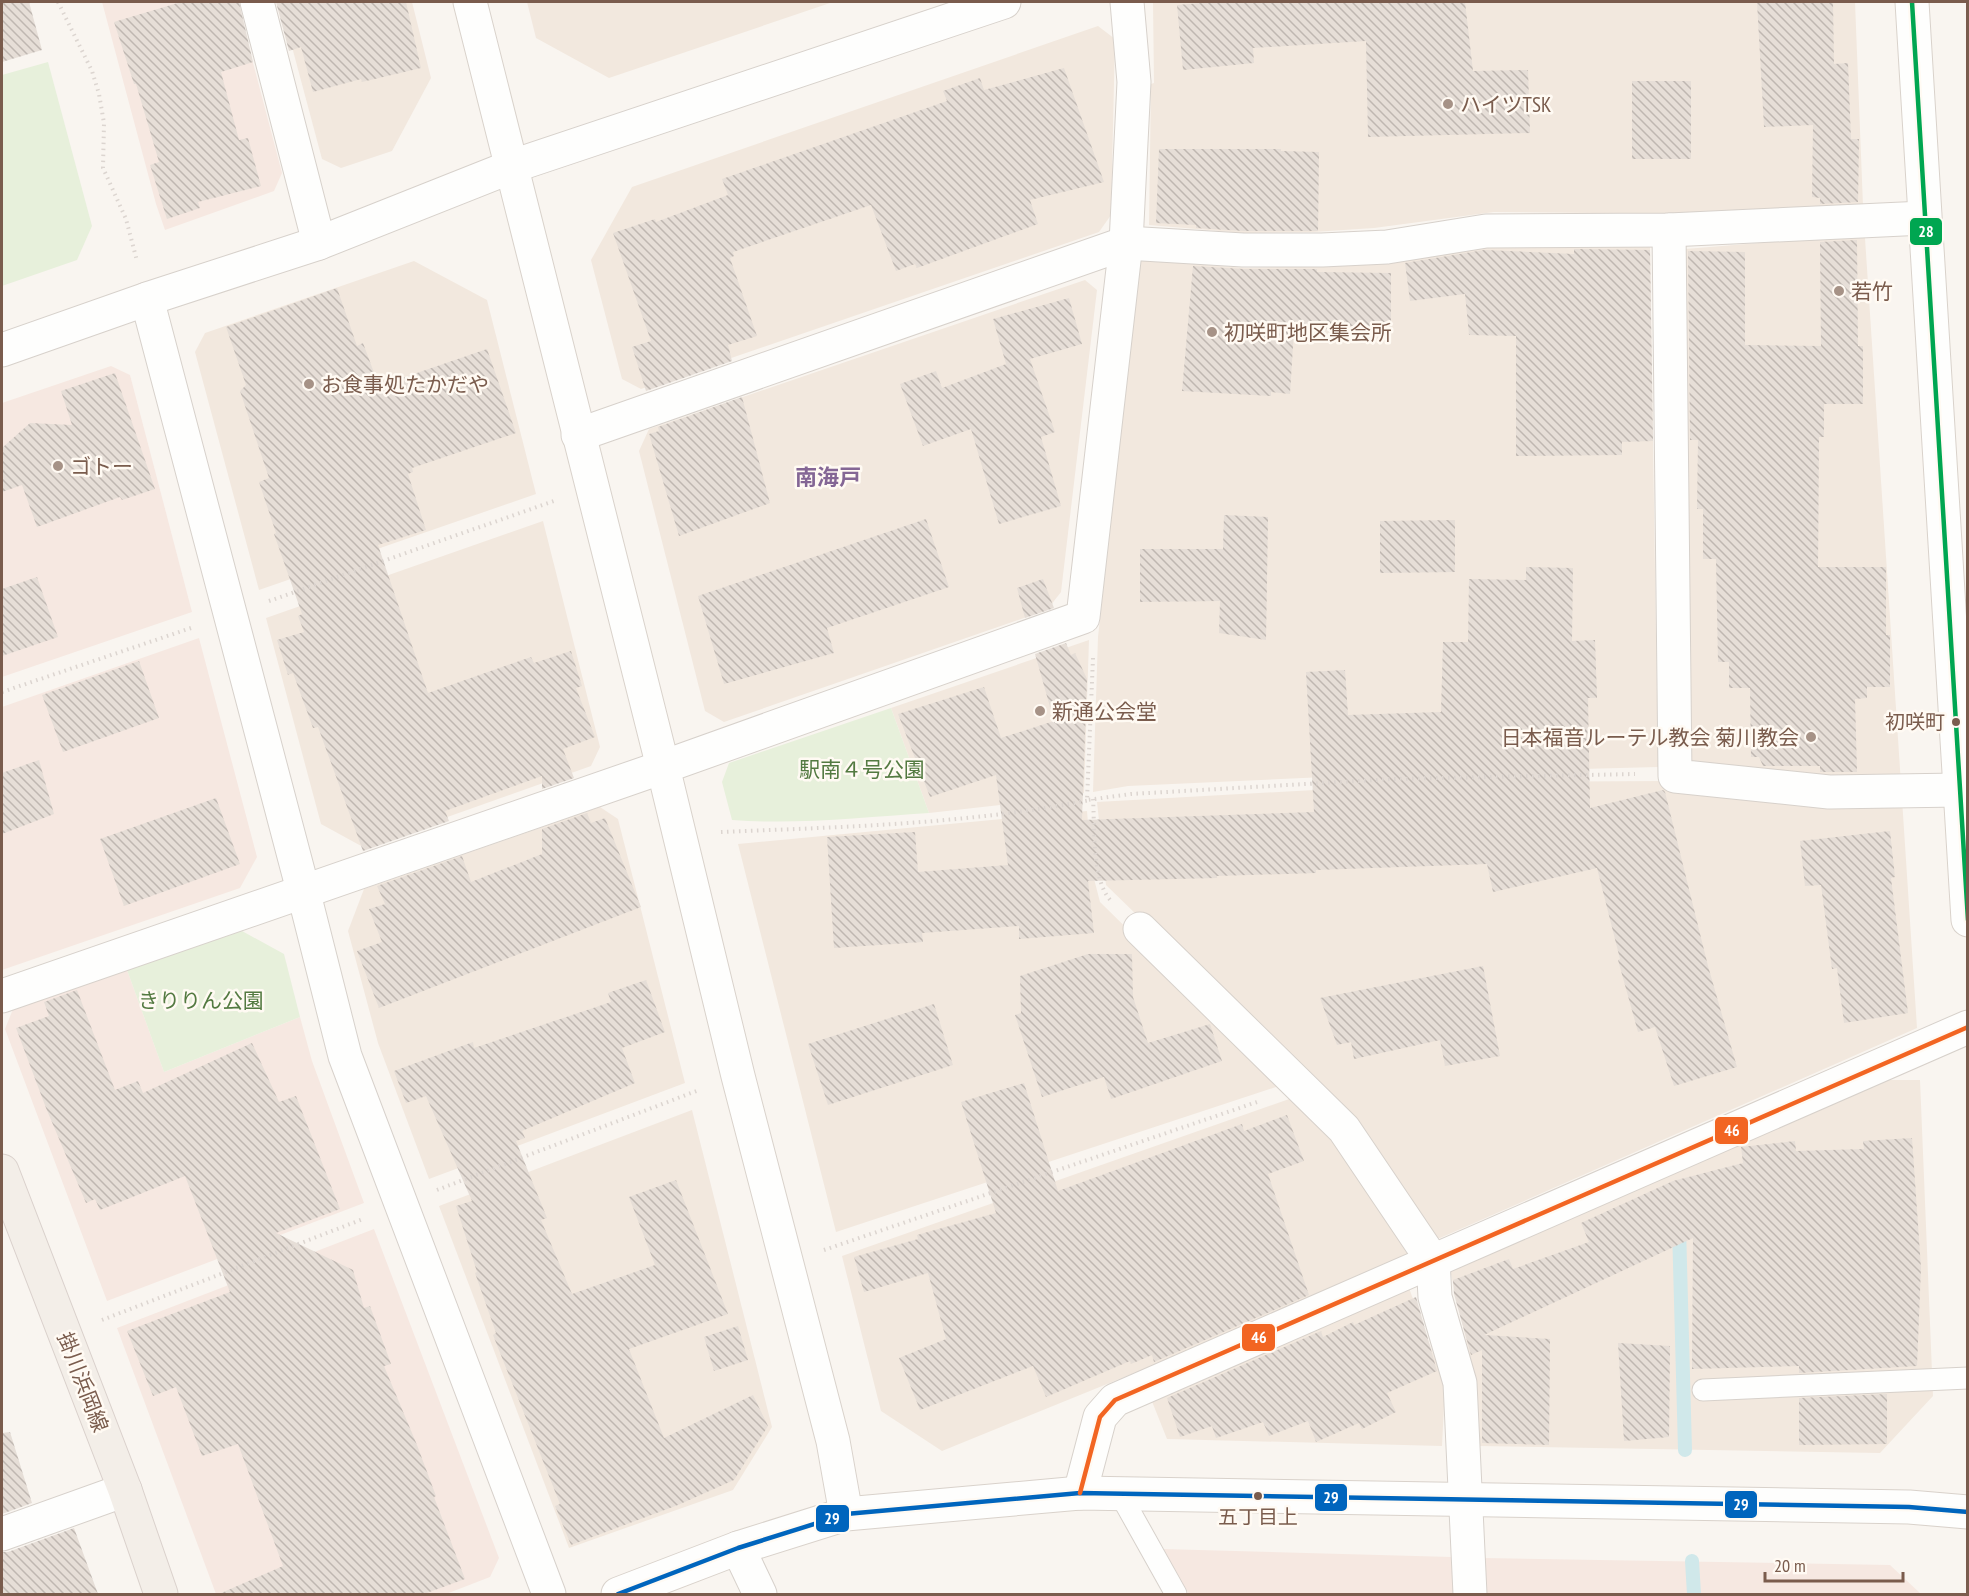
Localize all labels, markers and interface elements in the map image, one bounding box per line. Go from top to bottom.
place label: ハイツTSK [1460,91,1551,118]
marker: ハイツTSK [1441,97,1455,111]
line badge: 28 [1909,217,1943,246]
text: 28 [1918,221,1934,241]
place label: 若竹 [1851,278,1893,305]
marker: 若竹 [1832,284,1846,298]
place label: 初咲町地区集会所 [1224,319,1392,346]
marker: 初咲町地区集会所 [1205,325,1219,339]
place label: お食事処たかだや [321,371,489,398]
marker: お食事処たかだや [302,377,316,391]
place label: ゴトー [70,453,133,480]
marker: ゴトー [51,459,65,473]
district label: 南海戸 [795,463,861,491]
place label: 新通公会堂 [1052,698,1157,725]
marker: 新通公会堂 [1033,704,1047,718]
place label: 初咲町 [1885,709,1945,735]
marker: 初咲町 [1950,716,1962,728]
place label: 日本福音ルーテル教会 菊川教会 [1501,724,1799,751]
marker: 日本福音ルーテル教会 菊川教会 [1804,730,1818,744]
park label: 駅南４号公園 [799,756,925,783]
park label: きりりん公園 [138,987,264,1014]
line badge: 46 [1714,1116,1749,1145]
text: 46 [1724,1120,1740,1140]
line badge: 46 [1241,1323,1276,1352]
text: 46 [1251,1327,1267,1347]
street label: 掛川浜岡線 [52,1328,114,1436]
line badge: 29 [1314,1483,1348,1512]
text: 29 [1323,1487,1339,1507]
marker: 五丁目上 [1252,1490,1264,1502]
line badge: 29 [1724,1490,1758,1519]
text: 29 [1733,1494,1749,1514]
line badge: 29 [815,1504,850,1533]
place label: 五丁目上 [1218,1504,1298,1530]
text: 29 [824,1508,840,1528]
scale bar [1765,1545,1903,1583]
text: 20 m [1774,1554,1806,1577]

